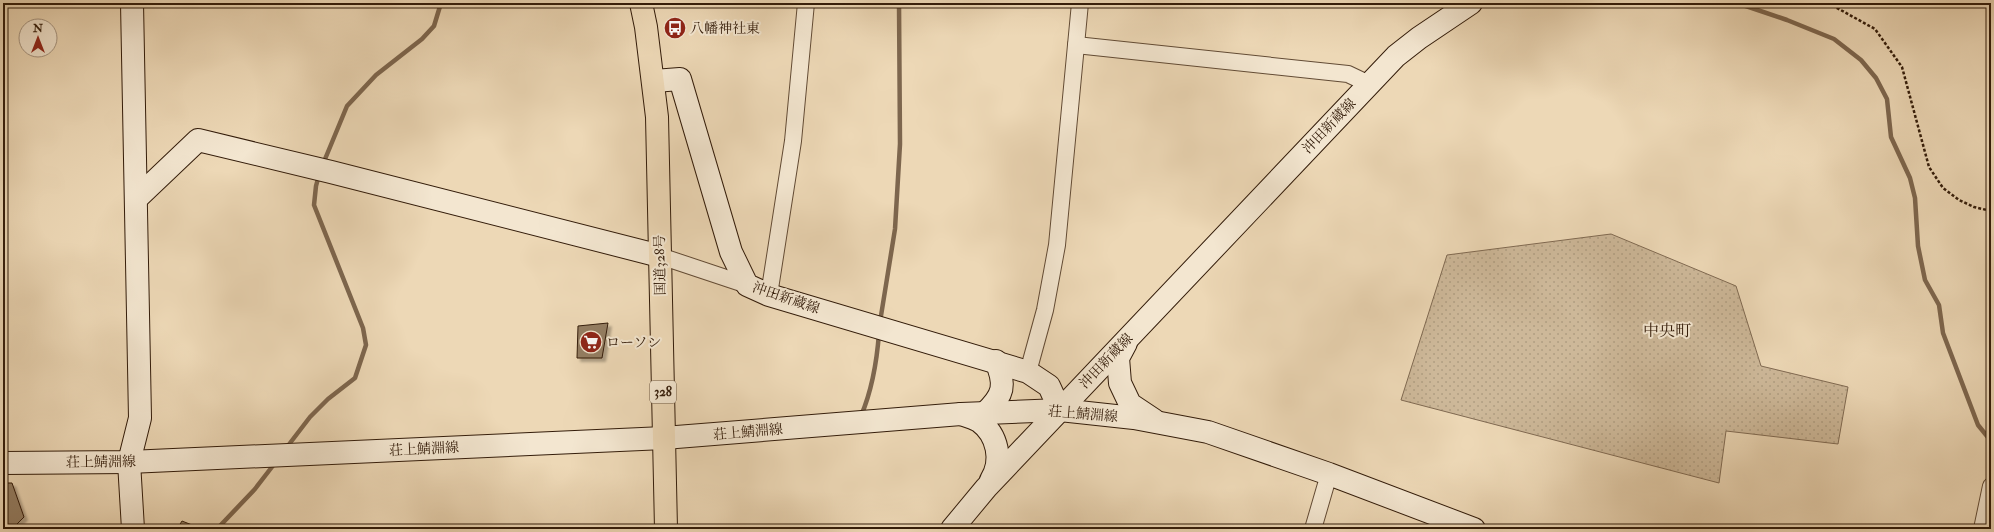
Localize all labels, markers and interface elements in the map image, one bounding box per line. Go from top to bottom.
bus stop icon: 八幡神社東 [662,15,688,41]
north arrow [18,18,58,58]
place label: 八幡神社東 [690,20,760,37]
text: N [32,22,44,35]
street label: 沖田新蔵線 [1299,95,1359,157]
street label: 国道328号 [651,234,669,296]
street label: 沖田新蔵線 [750,279,822,317]
district label: 中央町 [1643,321,1691,341]
supermarket icon: ローソン [578,329,604,355]
street label: 沖田新蔵線 [1076,330,1136,392]
place label: ローソン [606,334,661,351]
road number: 328 [650,381,676,403]
street label: 荘上鯖淵線 [1047,402,1119,426]
street label: 荘上鯖淵線 [712,420,784,444]
street label: 荘上鯖淵線 [389,439,459,459]
street label: 荘上鯖淵線 [66,453,136,471]

